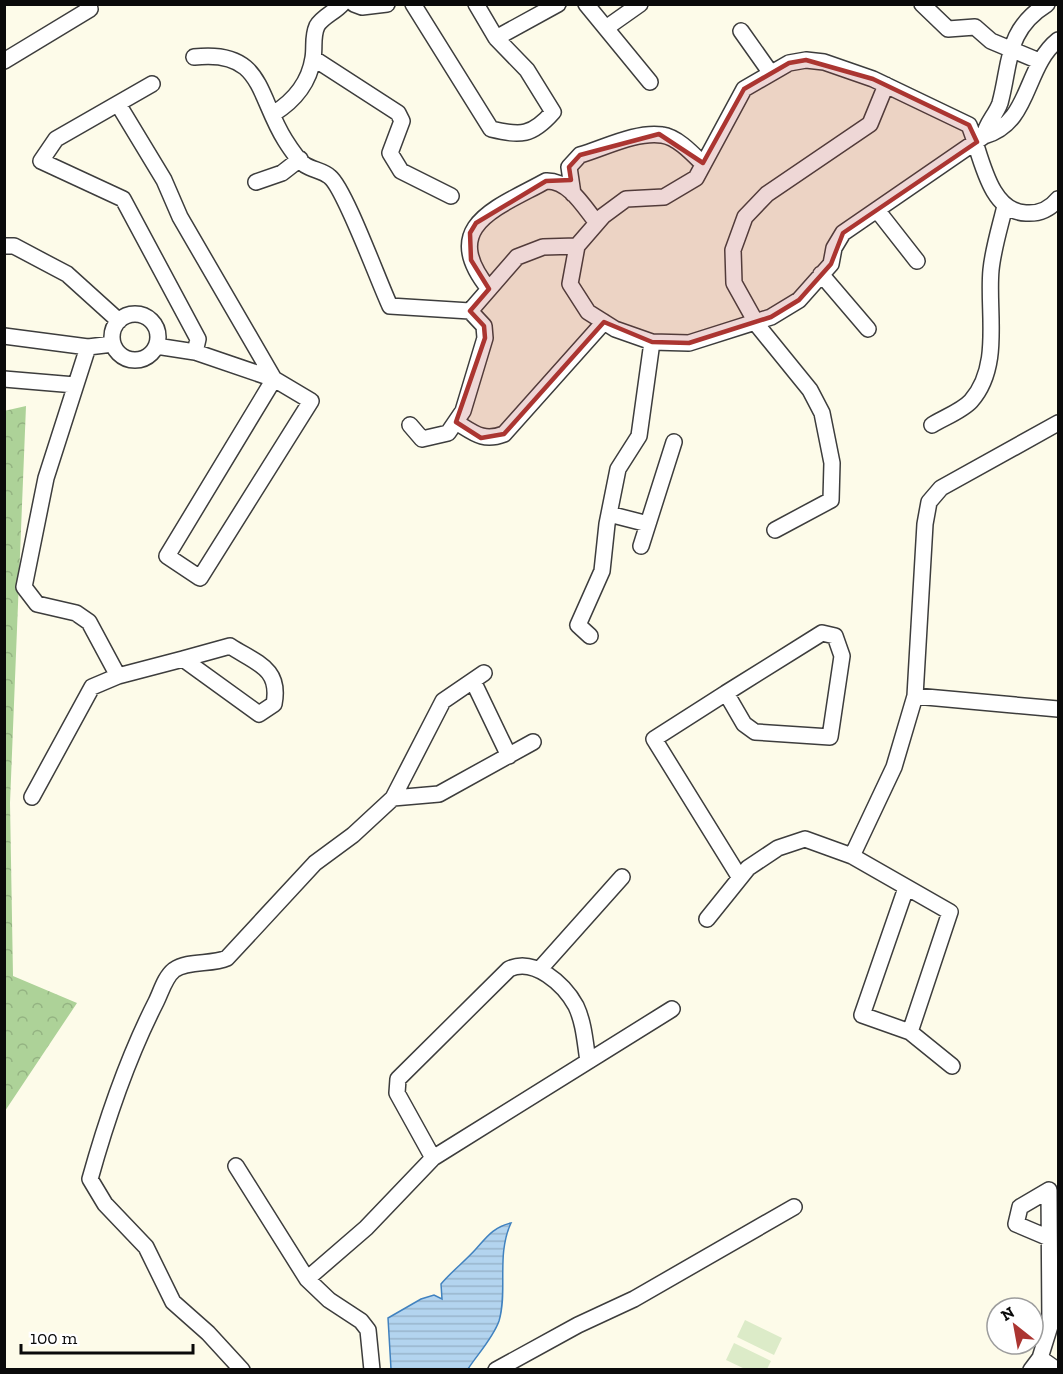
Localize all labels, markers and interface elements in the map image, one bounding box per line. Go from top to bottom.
north arrow [985,1296,1045,1356]
text: N [997,1302,1018,1325]
scale bar [21,1317,194,1355]
text: 100 m [30,1327,78,1349]

